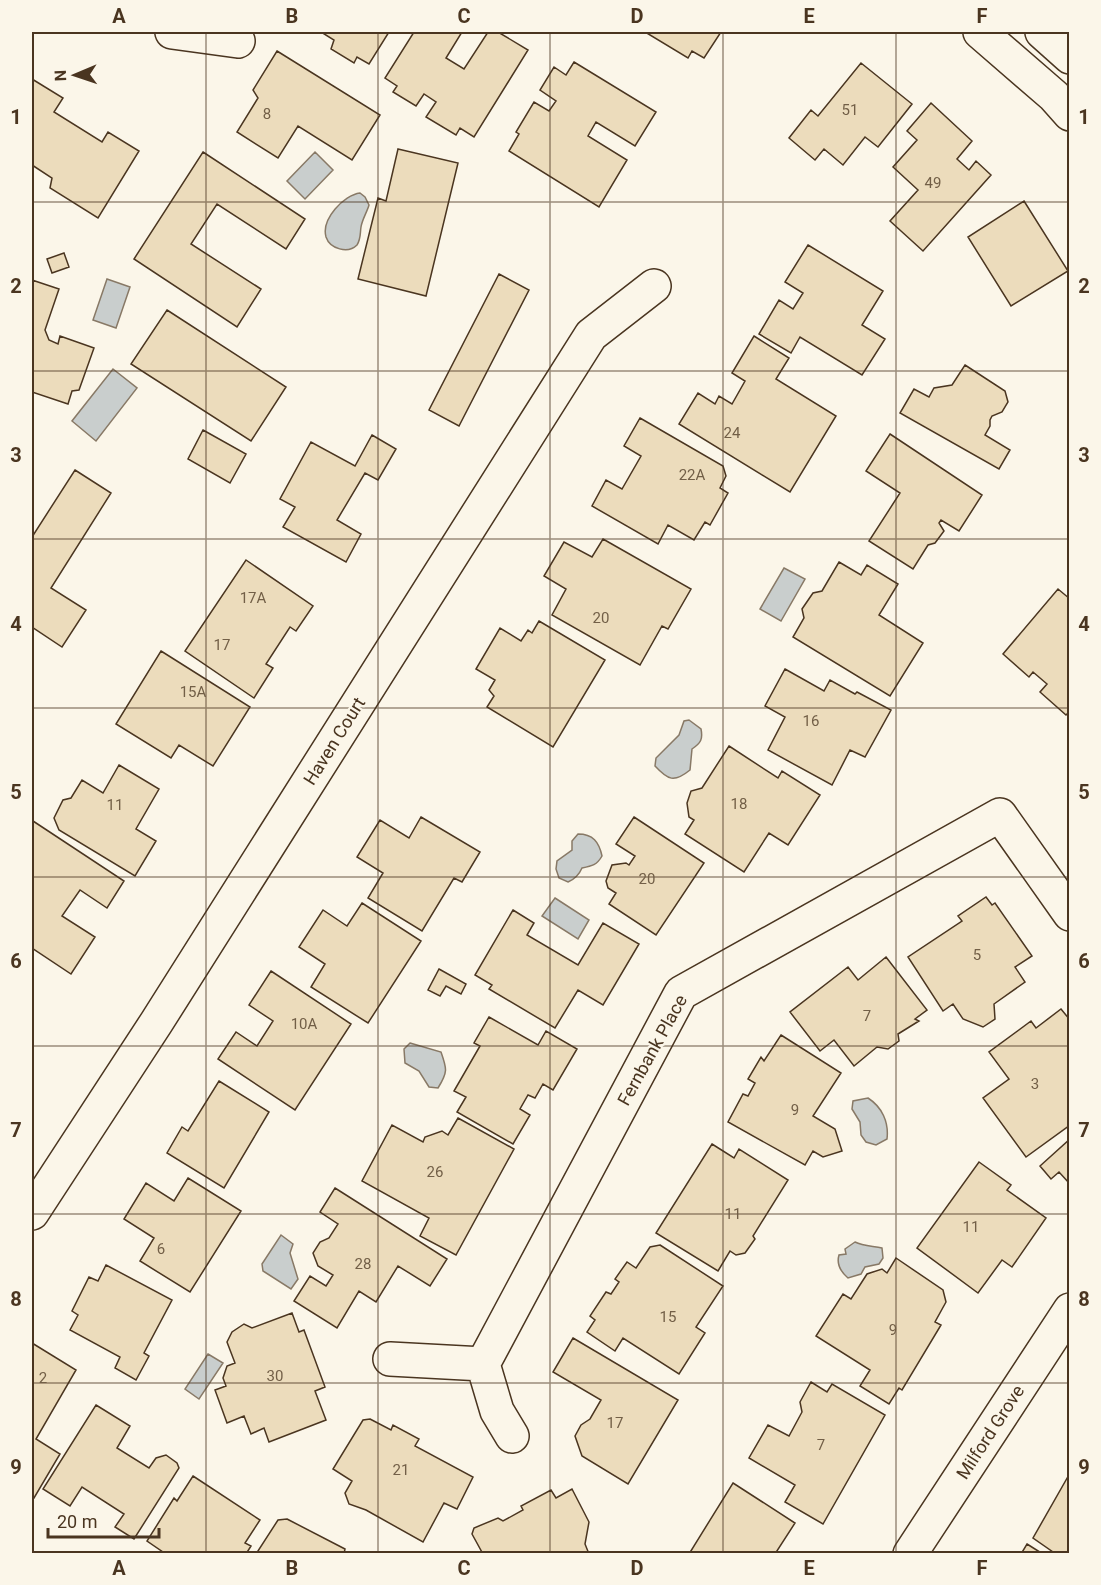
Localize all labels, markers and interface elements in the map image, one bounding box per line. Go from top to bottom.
text: A [112,4,126,28]
text: B [286,4,298,28]
text: C [457,4,471,28]
text: D [631,4,644,28]
text: E [803,4,815,28]
text: F [977,4,988,28]
north arrow [45,45,105,105]
text: N [51,70,70,81]
house number: 51 [842,101,858,119]
text: 1 [10,105,22,129]
house number: 8 [263,105,271,123]
text: 1 [1078,105,1090,129]
house number: 49 [925,174,941,192]
text: 2 [10,274,22,298]
text: 2 [1078,274,1090,298]
house number: 24 [724,424,741,442]
text: 3 [10,443,22,467]
text: 3 [1078,443,1090,467]
house number: 22A [679,466,706,484]
house number: 17A [240,589,267,607]
house number: 20 [593,609,609,627]
text: 4 [10,612,22,636]
text: 4 [1078,612,1090,636]
house number: 17 [214,636,230,654]
house number: 15A [180,683,207,701]
street label: Haven Court [299,693,369,789]
house number: 16 [803,712,819,730]
text: 5 [10,780,22,804]
text: 5 [1078,780,1090,804]
house number: 18 [731,795,747,813]
house number: 11 [107,796,123,814]
house number: 20 [639,870,655,888]
house number: 5 [973,946,981,964]
text: 6 [10,949,22,973]
text: 6 [1078,949,1090,973]
street label: Fernbank Place [613,991,691,1109]
house number: 7 [863,1007,871,1025]
house number: 10A [291,1015,318,1033]
house number: 3 [1031,1075,1039,1093]
house number: 9 [791,1101,799,1119]
text: 7 [10,1118,22,1142]
text: 7 [1078,1118,1090,1142]
house number: 26 [427,1163,443,1181]
house number: 11 [725,1205,741,1223]
house number: 11 [963,1218,979,1236]
house number: 6 [157,1240,165,1258]
house number: 28 [355,1255,371,1273]
text: 8 [10,1287,22,1311]
text: 8 [1078,1287,1090,1311]
house number: 15 [660,1308,676,1326]
house number: 9 [889,1321,897,1339]
house number: 30 [267,1367,283,1385]
house number: 2 [39,1369,47,1387]
street label: Milford Grove [952,1381,1028,1483]
house number: 17 [607,1414,623,1432]
house number: 7 [817,1436,825,1454]
text: 9 [10,1455,22,1479]
text: 9 [1078,1455,1090,1479]
house number: 21 [393,1461,409,1479]
scale bar [48,1501,159,1539]
text: 20 m [57,1511,97,1532]
text: A [112,1556,126,1580]
text: B [286,1556,298,1580]
text: C [457,1556,471,1580]
text: D [631,1556,644,1580]
text: E [803,1556,815,1580]
text: F [977,1556,988,1580]

